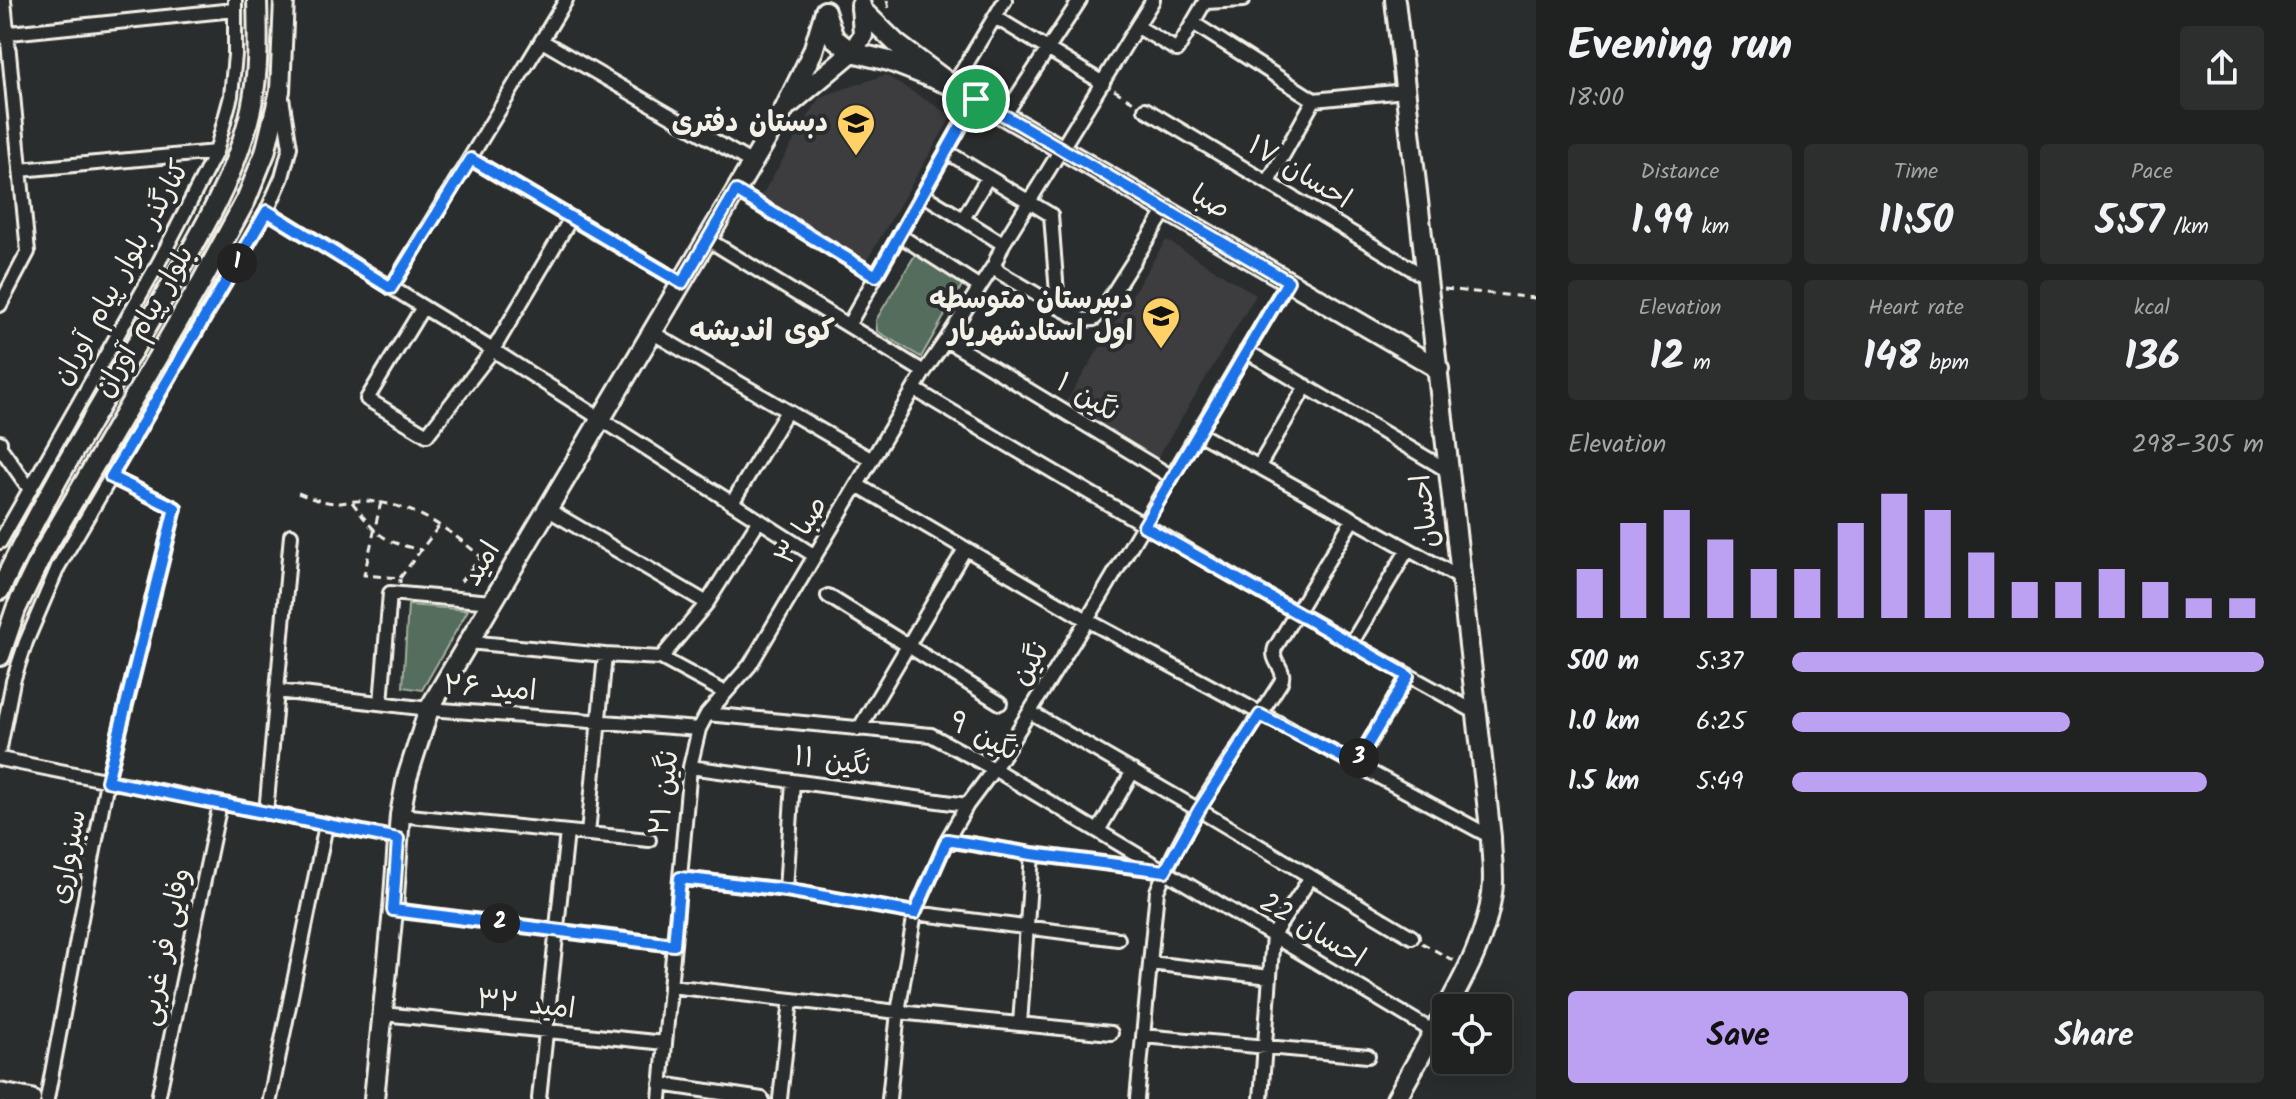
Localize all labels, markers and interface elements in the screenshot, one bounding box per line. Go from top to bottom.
text: Evening run [1568,12,1792,82]
button: share [2180,26,2264,110]
pin [942,65,1010,133]
icon: arrive [954,77,998,121]
text: 18:00 [1568,77,1624,119]
place label: دبستان دفتری [672,101,828,146]
school or university icon: دبستان دفتری [835,102,877,157]
street label: احسان ۱۷ [1238,124,1360,222]
street label: کنارگذر بلوار پیام آوران [46,155,198,391]
text: Distance [1640,155,1720,190]
text: Time [1894,155,1938,190]
text: Pace [2131,155,2173,190]
street label: صبا [1181,174,1239,232]
text: 1.99 [1631,190,1693,254]
text: 11:50 [1879,190,1953,254]
text: 5:57 [2095,190,2164,254]
text: km [1693,210,1729,245]
text: /km [2164,210,2209,245]
street label: بلوار پیام آوران [88,240,202,404]
pin: 1 [217,243,257,283]
text: 1 [234,245,240,280]
place label: دبیرستان متوسطه اول استادشهریار [929,278,1133,355]
text: Elevation [1638,291,1722,326]
text: Heart rate [1868,291,1964,326]
text: kcal [2134,291,2170,326]
school or university icon: دبیرستان متوسطه اول استادشهریار [1140,295,1182,350]
district label: کوی اندیشه [689,308,836,356]
text: 12 [1649,326,1685,390]
text: 148 [1863,326,1921,390]
text: 136 [2124,326,2180,390]
text: m [1685,346,1711,381]
text: bpm [1921,346,1969,381]
street label: نگین ۱ [1047,362,1127,434]
text: Elevation [1568,424,1666,466]
text: 298–305 m [2132,424,2264,466]
street label: احسان [1399,472,1453,550]
street label: صبا ۳ [764,488,840,574]
street label: امید [451,533,513,595]
street label: نگین [1000,633,1062,695]
text: 500 m [1568,641,1639,683]
text: 5:37 [1696,641,1743,683]
street label: امید ۲۶ [442,663,538,715]
street label: نگین ۹ [940,700,1026,774]
text: 1.0 km [1568,701,1639,743]
text: 6:25 [1696,701,1746,743]
street label: نگین ۱۱ [791,734,873,790]
pin: 3 [1339,738,1379,778]
text: 3 [1353,740,1365,775]
street label: نگین ۲۱ [637,748,693,838]
text: 1.5 km [1568,761,1639,803]
text: 5:49 [1696,761,1743,803]
street label: سبزواری [38,806,100,908]
street label: وفایی فر غربی [127,864,205,1030]
street label: احسان 22 [1250,881,1374,981]
pin: 2 [480,903,520,943]
text: 2 [494,905,506,940]
street label: امید ۳۲ [474,977,578,1033]
button: Save [1568,991,1908,1083]
button: Share [1924,991,2264,1083]
map controls [1432,994,1512,1074]
button: locate [1432,994,1512,1074]

